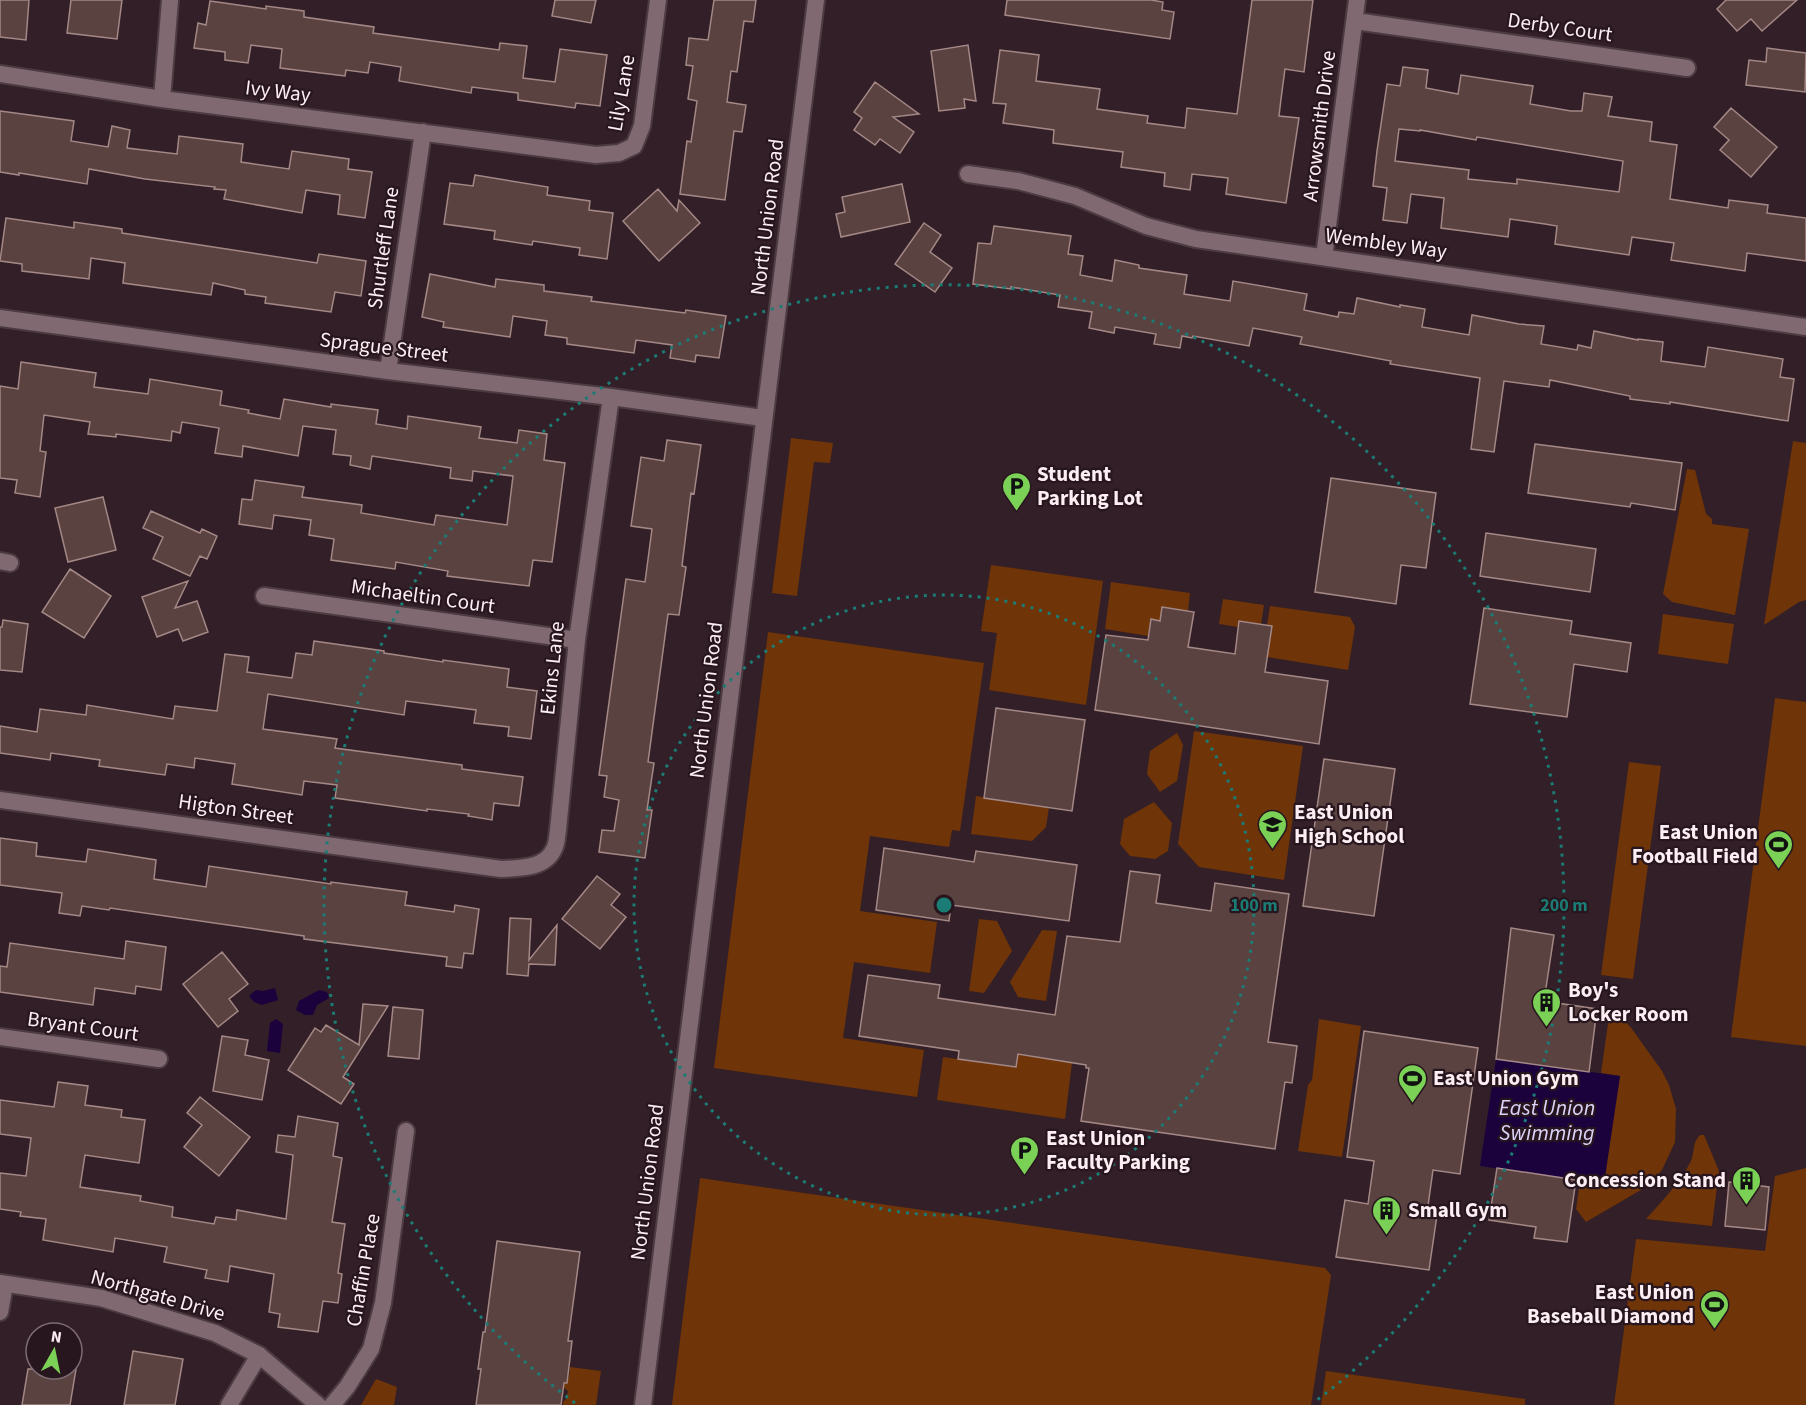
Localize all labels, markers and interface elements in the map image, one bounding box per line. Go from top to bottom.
street label: Derby Court [1506,5,1614,49]
street label: Arrowsmith Drive [1295,49,1343,203]
street label: Lily Lane [600,52,642,134]
street label: Ivy Way [243,72,313,110]
street label: North Union Road [743,137,791,297]
street label: Shurtleff Lane [360,185,406,311]
street label: Wembley Way [1323,220,1449,266]
street label: Sprague Street [318,324,450,370]
place label: Student Parking Lot [1037,459,1143,513]
parking icon: Student Parking Lot [1000,470,1032,512]
street label: Michaeltin Court [349,571,497,621]
street label: Ekins Lane [532,620,572,716]
street label: North Union Road [682,620,730,780]
street label: Higton Street [177,786,295,832]
place label: East Union High School [1294,797,1404,851]
school or university icon: East Union High School [1257,808,1289,850]
place label: East Union Football Field [1632,817,1758,871]
sports icon: East Union Football Field [1763,828,1795,870]
text: 100 m [1230,893,1278,918]
text: 200 m [1540,893,1588,918]
centre of rings [934,895,954,915]
place label: Boy's Locker Room [1568,975,1688,1029]
building icon: Boy's Locker Room [1531,986,1563,1028]
street label: Bryant Court [25,1003,141,1049]
sports icon: East Union Gym [1396,1062,1428,1104]
place label: East Union Gym [1433,1063,1579,1093]
water label: East Union Swimming [1499,1092,1595,1149]
street label: North Union Road [623,1102,671,1262]
place label: East Union Faculty Parking [1046,1123,1190,1177]
parking icon: East Union Faculty Parking [1009,1134,1041,1176]
building icon: Concession Stand [1731,1164,1763,1206]
place label: Concession Stand [1564,1165,1726,1195]
building icon: Small Gym [1371,1194,1403,1236]
place label: Small Gym [1408,1195,1507,1225]
street label: Chaffin Place [338,1211,388,1329]
street label: Northgate Drive [87,1262,229,1328]
place label: East Union Baseball Diamond [1527,1277,1694,1331]
sports icon: East Union Baseball Diamond [1699,1288,1731,1330]
north arrow [24,1321,84,1381]
text: N [49,1325,63,1349]

